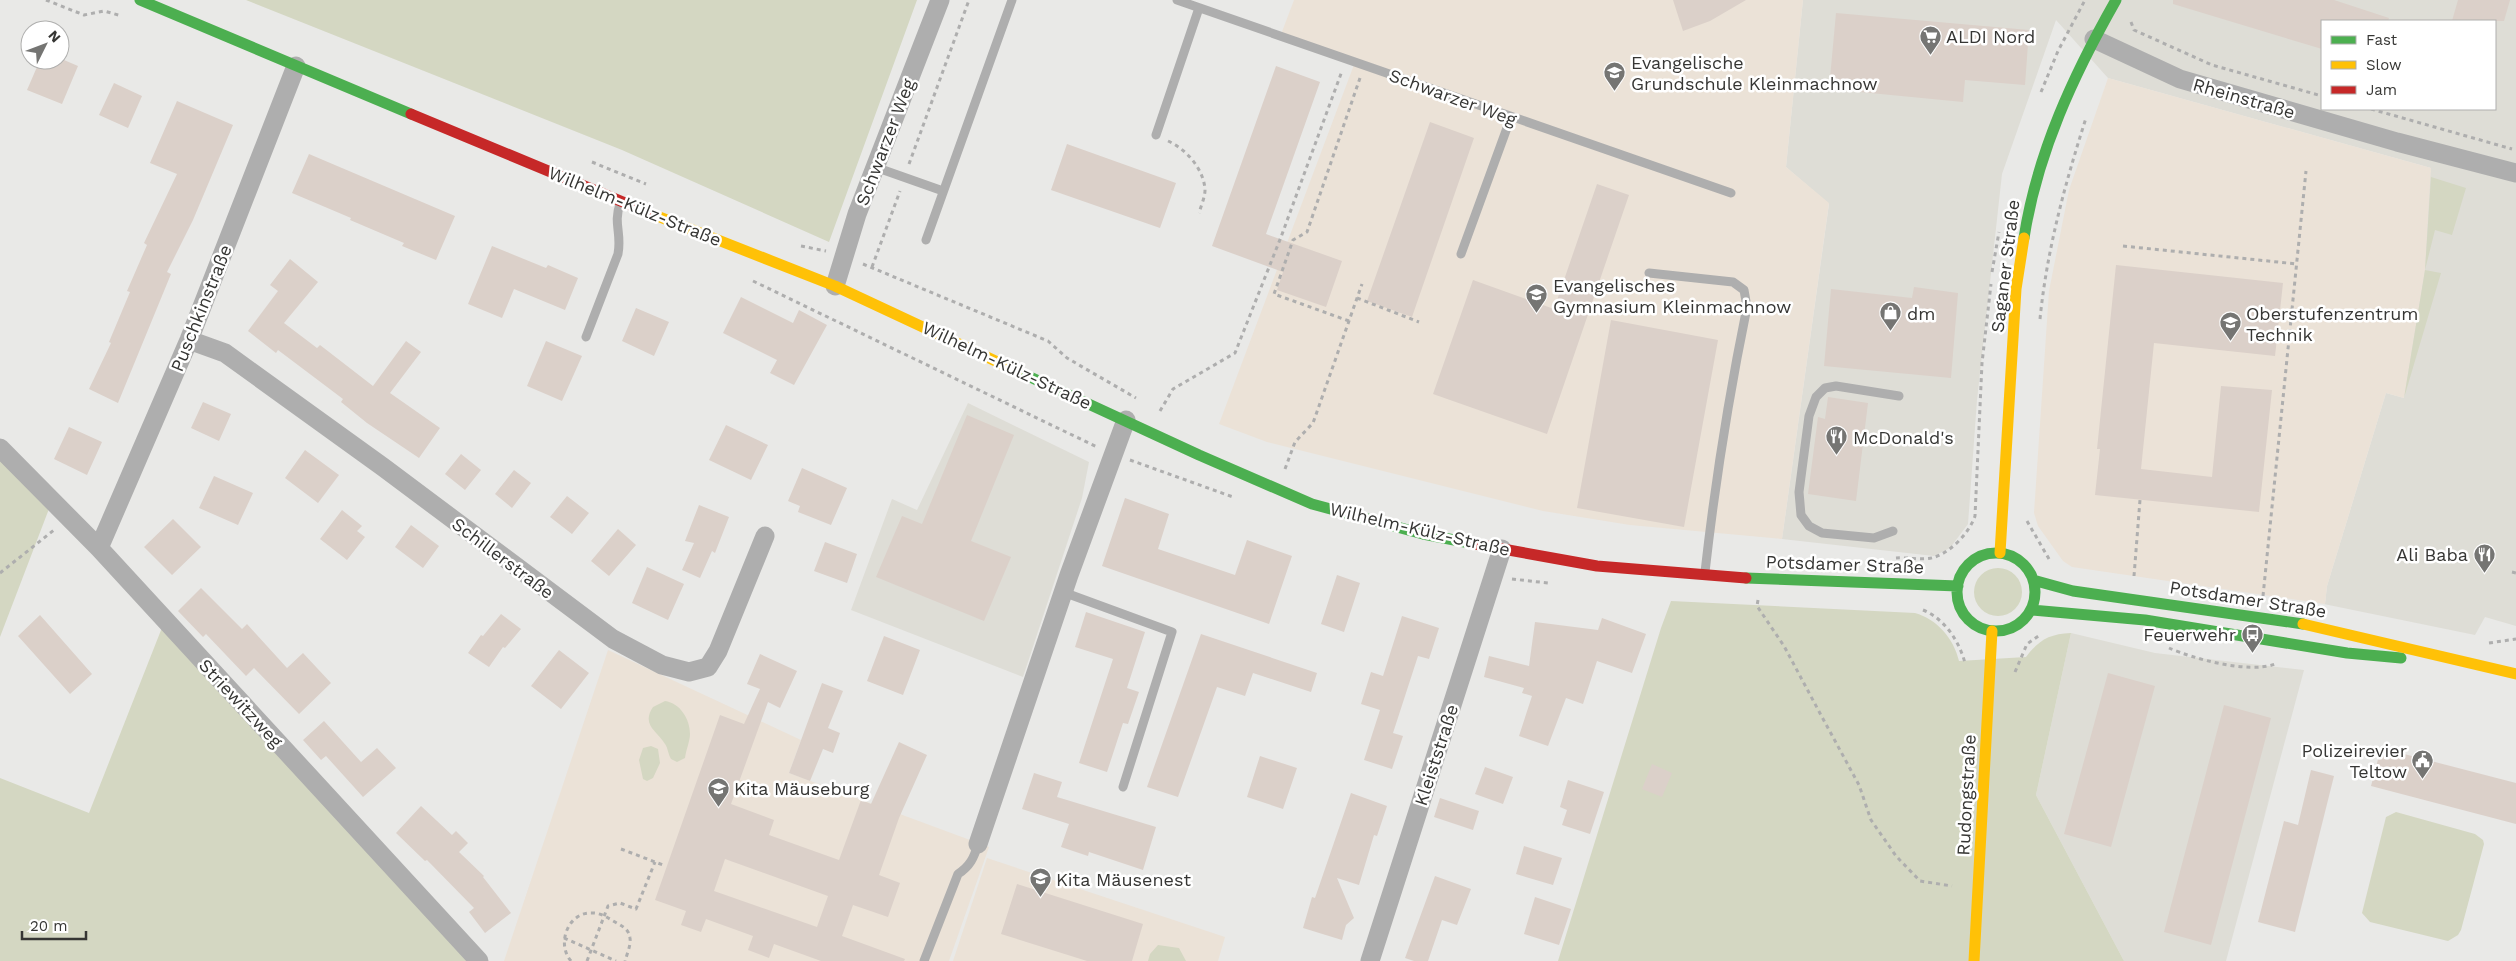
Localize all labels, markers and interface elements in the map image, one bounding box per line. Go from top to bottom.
north arrow [20,20,70,70]
legend [2321,20,2496,110]
supermarket icon: ALDI Nord [1918,24,1942,55]
place label: ALDI Nord [1946,26,2035,47]
text: N [45,27,64,46]
text: Fast [2366,31,2398,49]
place label: Evangelische Grundschule Kleinmachnow [1631,52,1878,94]
text: Slow [2366,56,2402,74]
school or university icon: Evangelische Grundschule Kleinmachnow [1603,60,1627,91]
street label: Schwarzer Weg [1386,64,1520,130]
street label: Rheinstraße [2191,73,2297,123]
street label: Schwarzer Weg [851,75,919,208]
text: Jam [2366,81,2397,99]
street label: Wilhelm-Külz-Straße [546,162,724,250]
street label: Saganer Straße [1986,198,2024,334]
street label: Puschkinstraße [166,242,236,374]
place label: Evangelisches Gymnasium Kleinmachnow [1553,275,1791,317]
school or university icon: Evangelisches Gymnasium Kleinmachnow [1525,283,1549,314]
shop icon: dm [1879,301,1903,332]
place label: dm [1907,303,1935,324]
place label: Oberstufenzentrum Technik [2246,303,2419,345]
school or university icon: Oberstufenzentrum Technik [2218,311,2242,342]
street label: Wilhelm-Külz-Straße [919,317,1095,413]
restaurant icon: McDonald's [1825,425,1849,456]
place label: McDonald's [1853,427,1954,448]
street label: Wilhelm-Külz-Straße [1328,498,1512,560]
street label: Schillerstraße [448,513,558,603]
restaurant icon: Ali Baba [2472,542,2496,573]
place label: Ali Baba [2396,544,2468,565]
street label: Potsdamer Straße [1765,551,1925,577]
street label: Potsdamer Straße [2168,576,2328,622]
bus stop icon: Feuerwehr [2240,622,2264,653]
place label: Feuerwehr [2143,624,2236,645]
street label: Striewitzweg [195,654,288,752]
street label: Kleiststraße [1410,702,1462,808]
street label: Rudongstraße [1952,734,1980,856]
place label: Polizeirevier Teltow [2301,740,2407,782]
public building icon: Polizeirevier Teltow [2411,748,2435,779]
school or university icon: Kita Mäuseburg [706,776,730,807]
place label: Kita Mäuseburg [734,778,870,799]
school or university icon: Kita Mäusenest [1028,867,1052,898]
place label: Kita Mäusenest [1056,869,1191,890]
scale bar [22,908,86,940]
text: 20 m [30,917,68,935]

